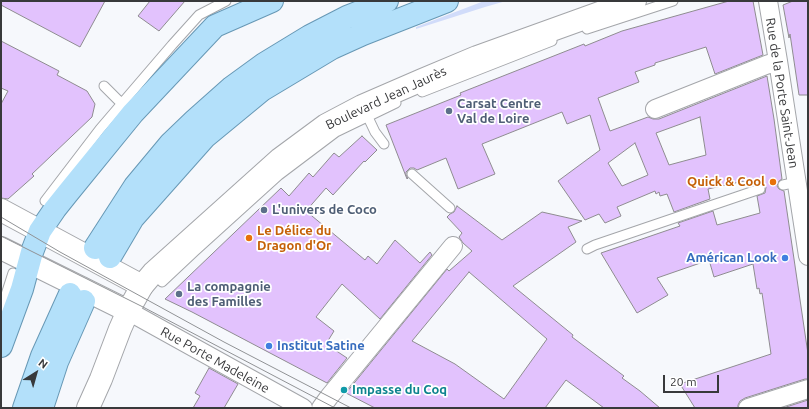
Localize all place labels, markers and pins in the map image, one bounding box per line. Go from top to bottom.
place label: Carsat Centre Val de Loire [457,96,541,127]
marker: Carsat Centre Val de Loire [444,106,454,116]
place label: Quick & Cool [687,174,765,190]
marker: Quick & Cool [768,177,778,187]
place label: L'univers de Coco [272,202,377,218]
marker: L'univers de Coco [259,205,269,215]
place label: Le Délice du Dragon d'Or [257,223,331,254]
marker: Le Délice du Dragon d'Or [244,233,254,243]
place label: Américan Look [686,250,777,266]
marker: Américan Look [780,253,790,263]
place label: La compagnie des Familles [187,279,271,310]
marker: La compagnie des Familles [174,289,184,299]
place label: Institut Satine [277,338,365,354]
marker: Institut Satine [264,341,274,351]
place label: Impasse du Coq [352,382,447,398]
marker: Impasse du Coq [339,385,349,395]

